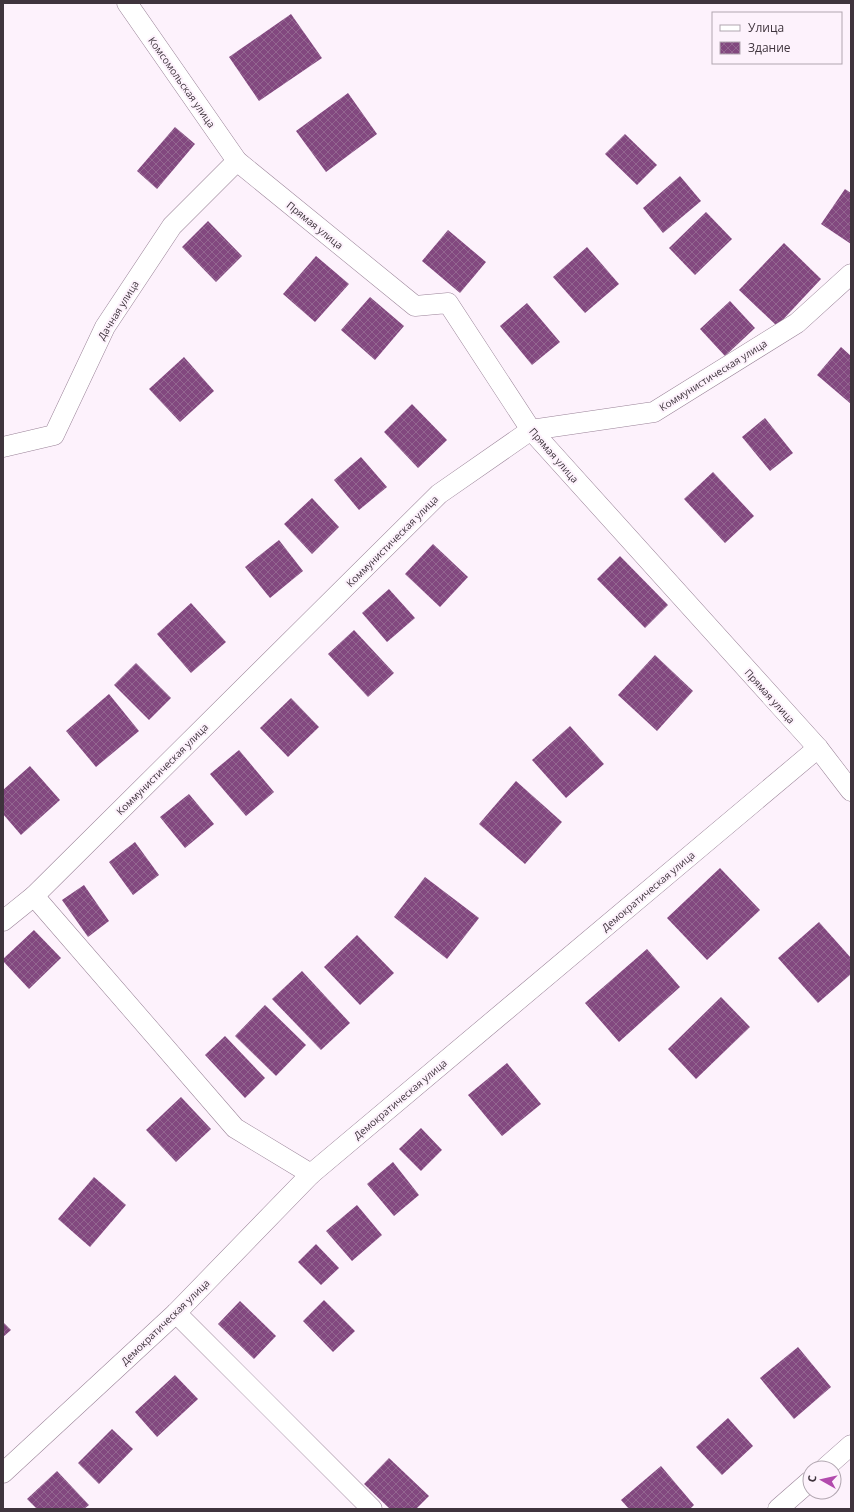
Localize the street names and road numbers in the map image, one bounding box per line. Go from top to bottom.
street label: Комсомольская улица [145,34,219,130]
street label: Прямая улица [284,198,346,252]
street label: Дачная улица [94,278,142,342]
street label: Коммунистическая улица [656,336,770,414]
street label: Прямая улица [526,424,582,486]
street label: Коммунистическая улица [343,492,441,590]
street label: Прямая улица [742,666,798,726]
street label: Коммунистическая улица [113,720,211,818]
street label: Демократическая улица [598,848,698,934]
street label: Демократическая улица [350,1056,450,1142]
street label: Демократическая улица [118,1276,212,1368]

